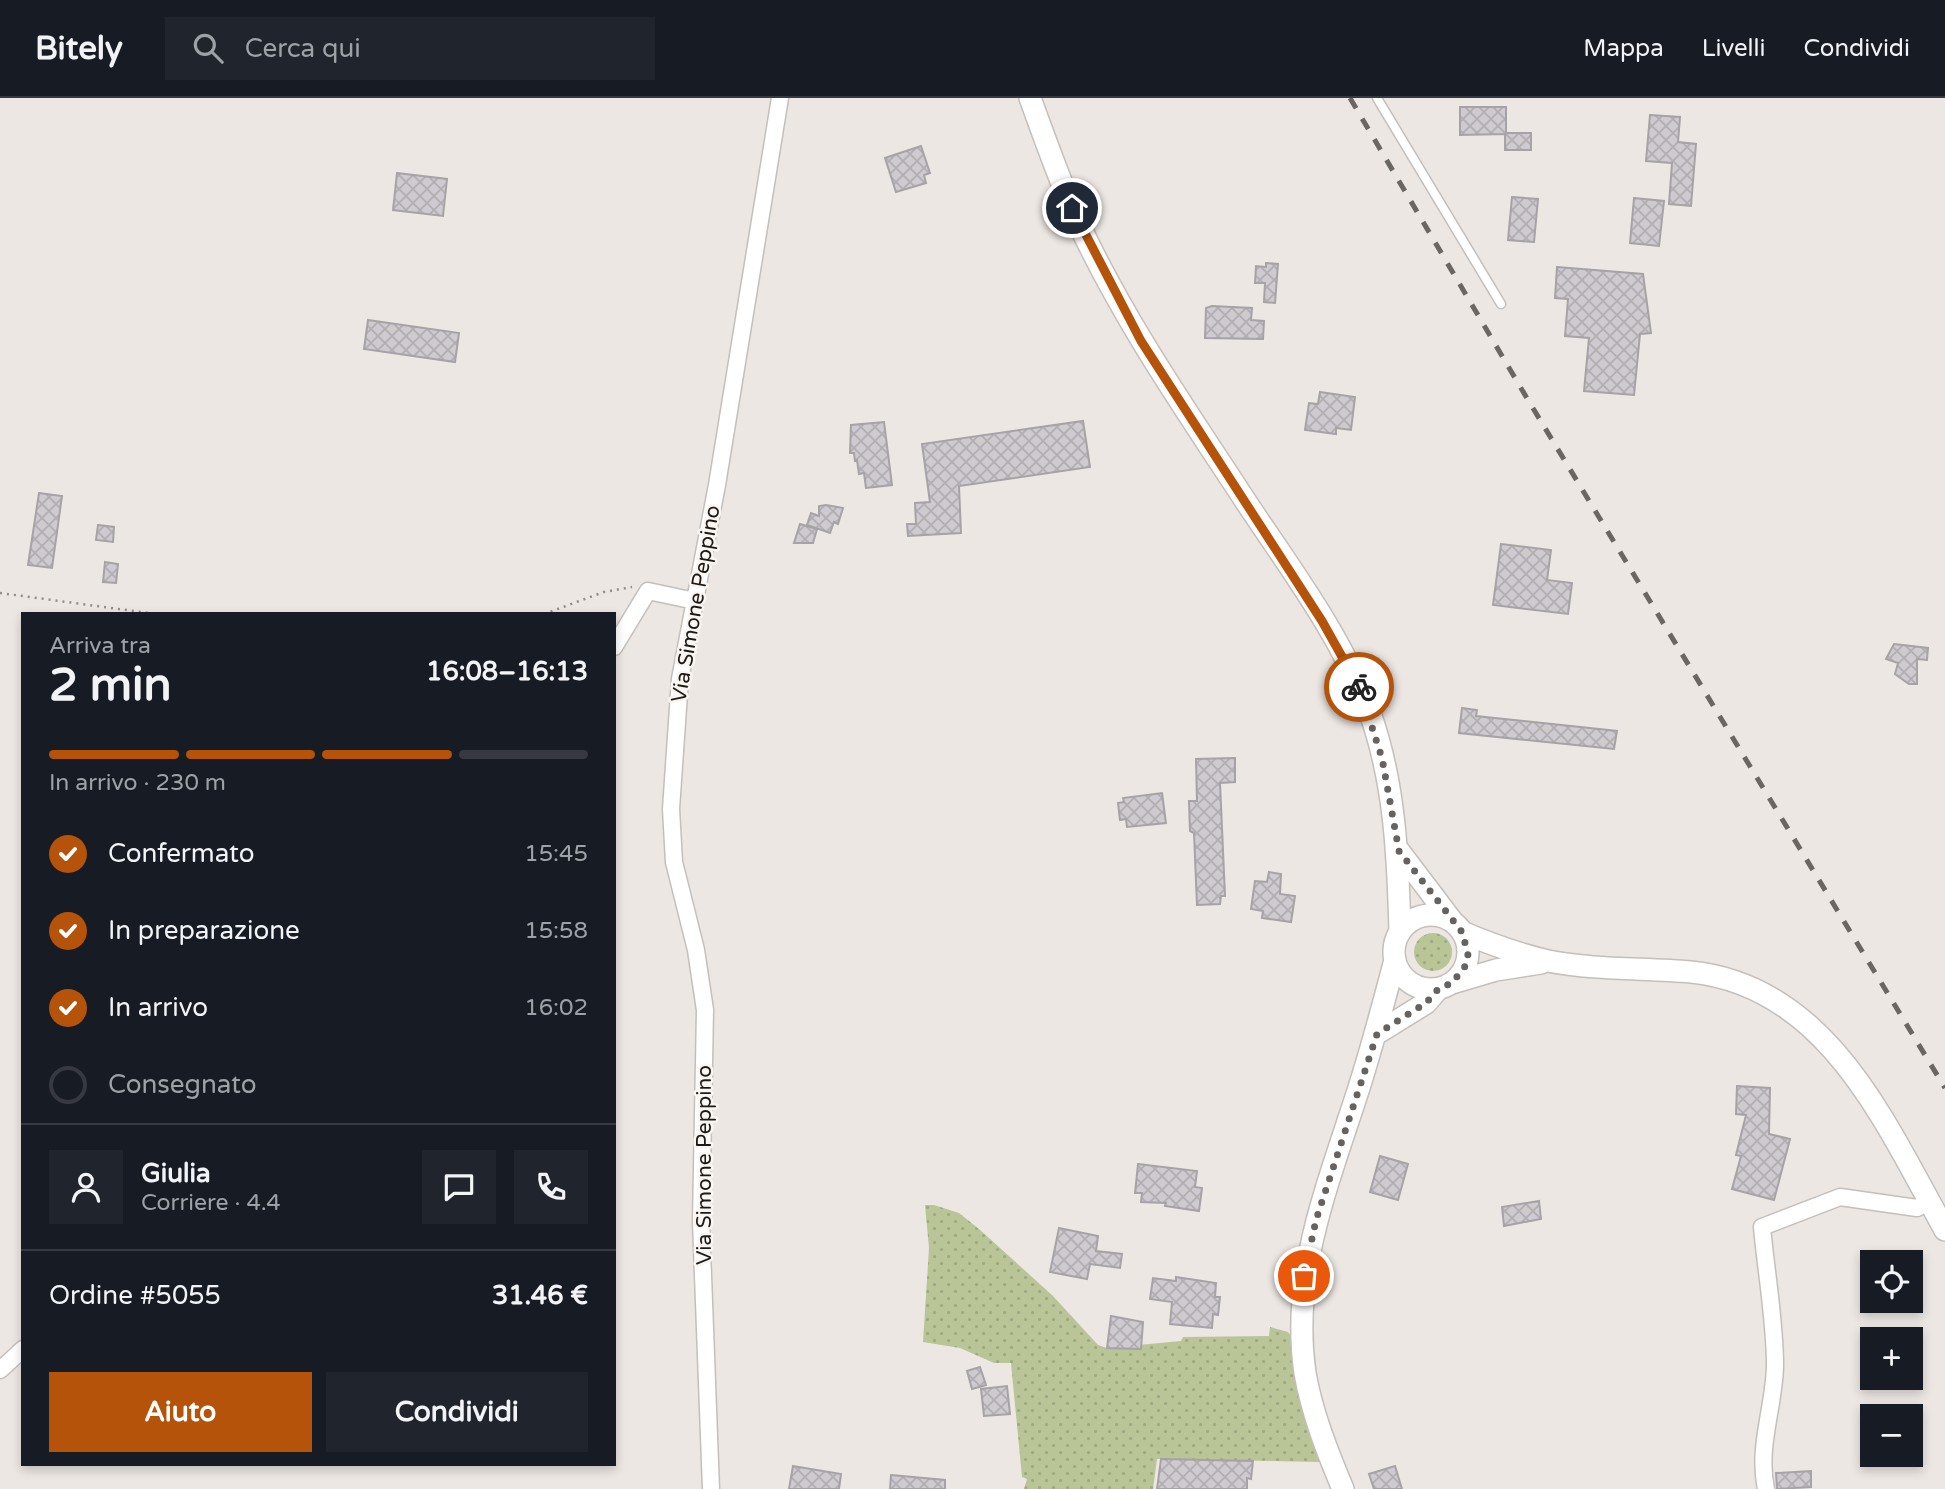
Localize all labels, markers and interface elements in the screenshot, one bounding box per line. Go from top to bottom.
search box [165,17,655,80]
text: Bitely [35,29,123,68]
icon: search [189,29,227,67]
text: Cerca qui [245,33,361,64]
text: Mappa [1583,34,1664,63]
text: Livelli [1702,34,1766,63]
text: Condividi [1804,34,1910,63]
pin [1042,178,1102,238]
icon: home [1053,189,1091,227]
street label: Via Simone Peppino [666,503,726,705]
text: Arriva tra [49,632,151,660]
courier [1324,652,1394,722]
text: 16:08–16:13 [426,656,588,687]
text: 2 min [49,658,172,713]
icon: bike [1340,668,1378,706]
text: In arrivo · 230 m [49,769,226,797]
icon: check [49,835,87,873]
text: Confermato [108,838,255,869]
text: 15:45 [524,840,588,868]
icon: check [49,912,87,950]
text: In preparazione [108,915,300,946]
text: 15:58 [524,917,588,945]
icon: check [49,989,87,1027]
text: In arrivo [108,992,208,1023]
text: 16:02 [524,994,588,1022]
street label: Via Simone Peppino [692,1065,717,1265]
text: Consegnato [108,1069,257,1100]
button: person [49,1150,123,1224]
button: chat [422,1150,496,1224]
button: phone [514,1150,588,1224]
text: Giulia [141,1158,211,1189]
text: Corriere · 4.4 [141,1189,281,1217]
pin [1274,1246,1334,1306]
map controls [1860,1250,1923,1467]
button: locate [1860,1250,1923,1313]
icon: bag [1285,1257,1323,1295]
text: Ordine #5055 [49,1280,221,1311]
text: 31.46 € [492,1280,588,1311]
button: + [1860,1327,1923,1390]
button: Aiuto [49,1372,312,1452]
button: Condividi [326,1372,588,1452]
button: − [1860,1404,1923,1467]

